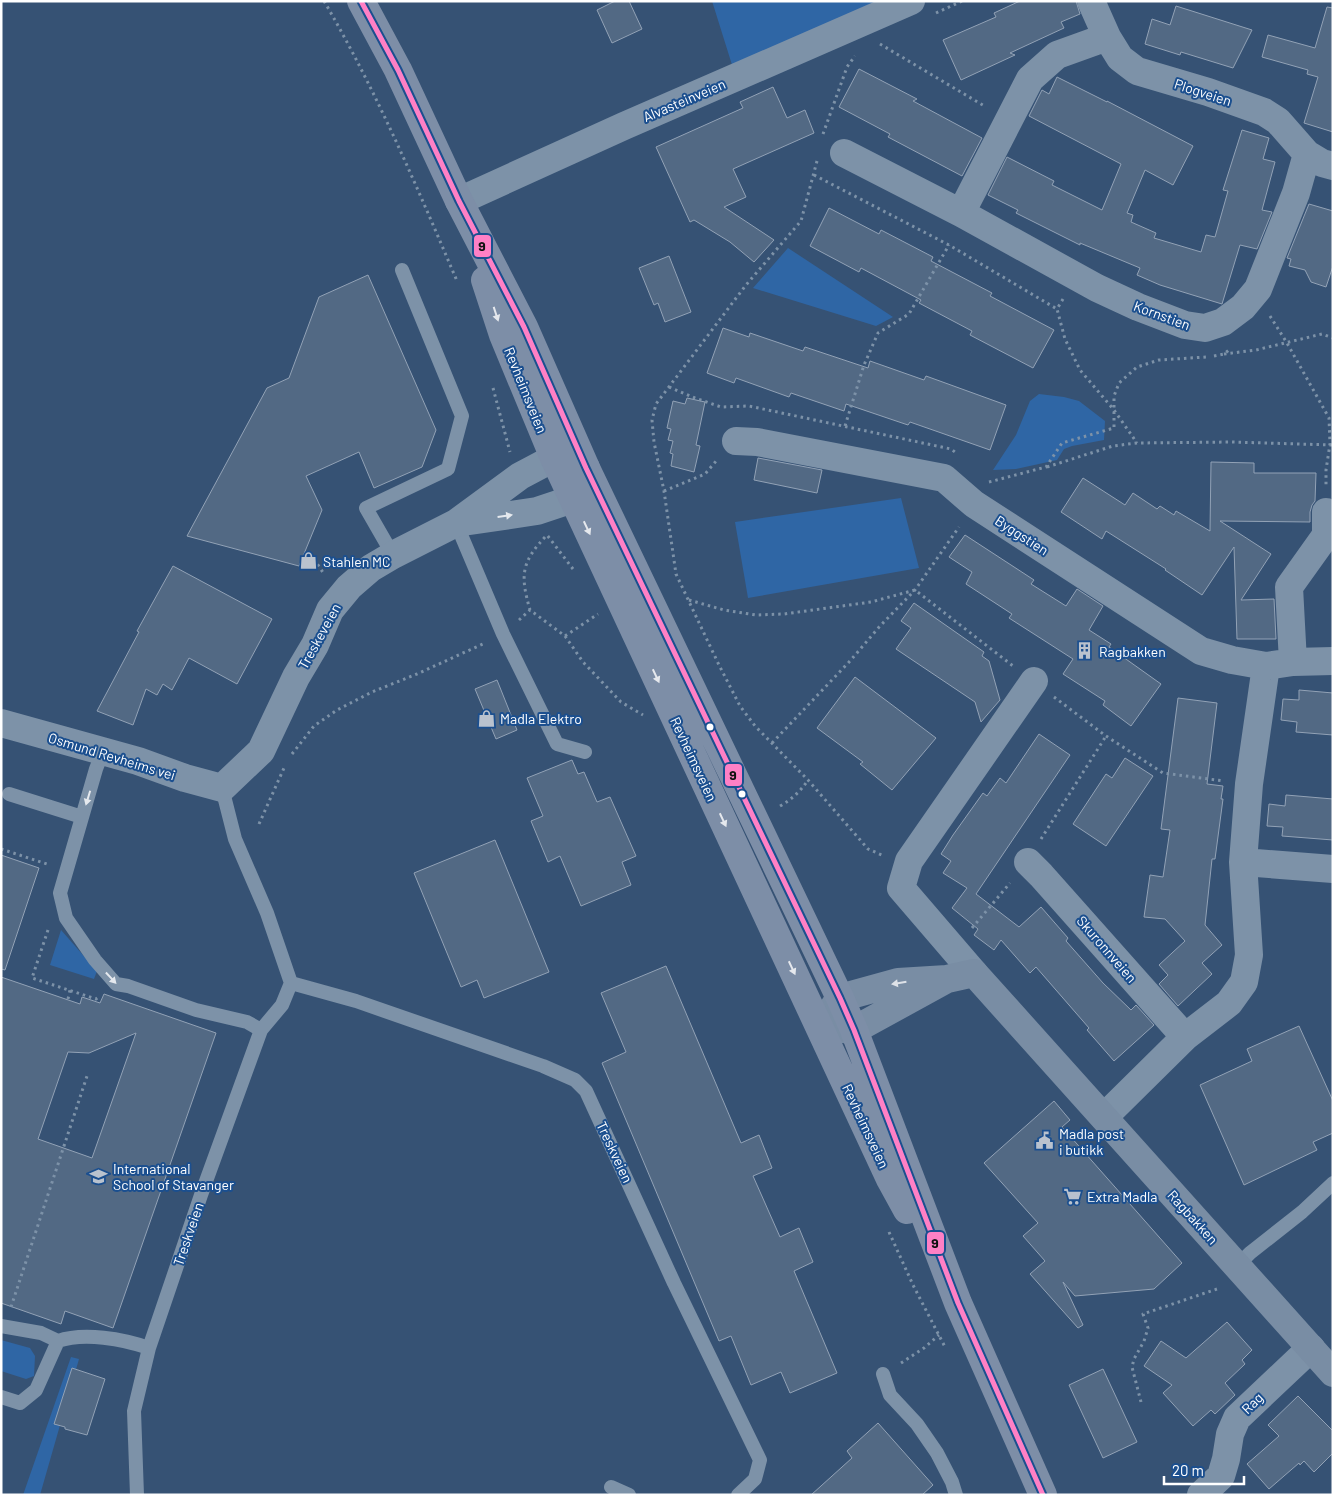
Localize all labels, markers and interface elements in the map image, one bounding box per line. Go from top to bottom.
street label: Alvasteinveien [640,75,728,125]
street label: Plogveien [1172,75,1234,109]
line badge: 9 [473,234,492,258]
text: 9 [478,237,486,254]
street label: Kornstien [1131,297,1193,333]
one-way arrow [493,307,500,322]
street label: Revheimsveien [501,344,551,436]
one-way arrow [497,512,513,520]
street label: Byggstien [992,512,1052,558]
one-way arrow [583,521,591,535]
shop icon: Stahlen MC [299,551,319,571]
place label: Stahlen MC [323,553,391,570]
street label: Treskeveien [294,600,344,672]
building icon: Ragbakken [1075,641,1095,661]
place label: Ragbakken [1099,643,1166,660]
one-way arrow [651,668,660,683]
shop icon: Madla Elektro [476,708,496,728]
place label: Madla Elektro [500,710,582,727]
street label: Revheimsveien [667,714,721,804]
unlabelled marker [705,722,715,732]
street label: Osmund Revheims vei [46,729,178,783]
line badge: 9 [724,763,743,787]
text: 9 [729,766,737,783]
unlabelled marker [737,789,747,799]
one-way arrow [83,790,91,805]
one-way arrow [719,813,728,828]
street label: Skuronnveien [1073,912,1141,986]
one-way arrow [789,961,797,975]
one-way arrow [105,972,117,984]
one-way arrow [890,979,906,987]
street label: Revheimsveien [839,1081,893,1171]
street label: Treskveien [593,1119,637,1185]
place label: Madla post i butikk [1059,1125,1124,1158]
public building icon: Madla post i butikk [1035,1131,1055,1151]
place label: International School of Stavanger [113,1160,234,1193]
school or university icon: International School of Stavanger [89,1166,109,1186]
supermarket icon: Extra Madla [1063,1186,1083,1206]
street label: Ragbakken [1164,1186,1222,1248]
place label: Extra Madla [1087,1188,1157,1205]
street label: Treskveien [169,1200,207,1268]
line badge: 9 [926,1231,945,1255]
text: 9 [931,1234,939,1251]
street label: Rag [1238,1389,1266,1417]
scale bar [1164,1454,1244,1486]
text: 20 m [1172,1461,1204,1479]

